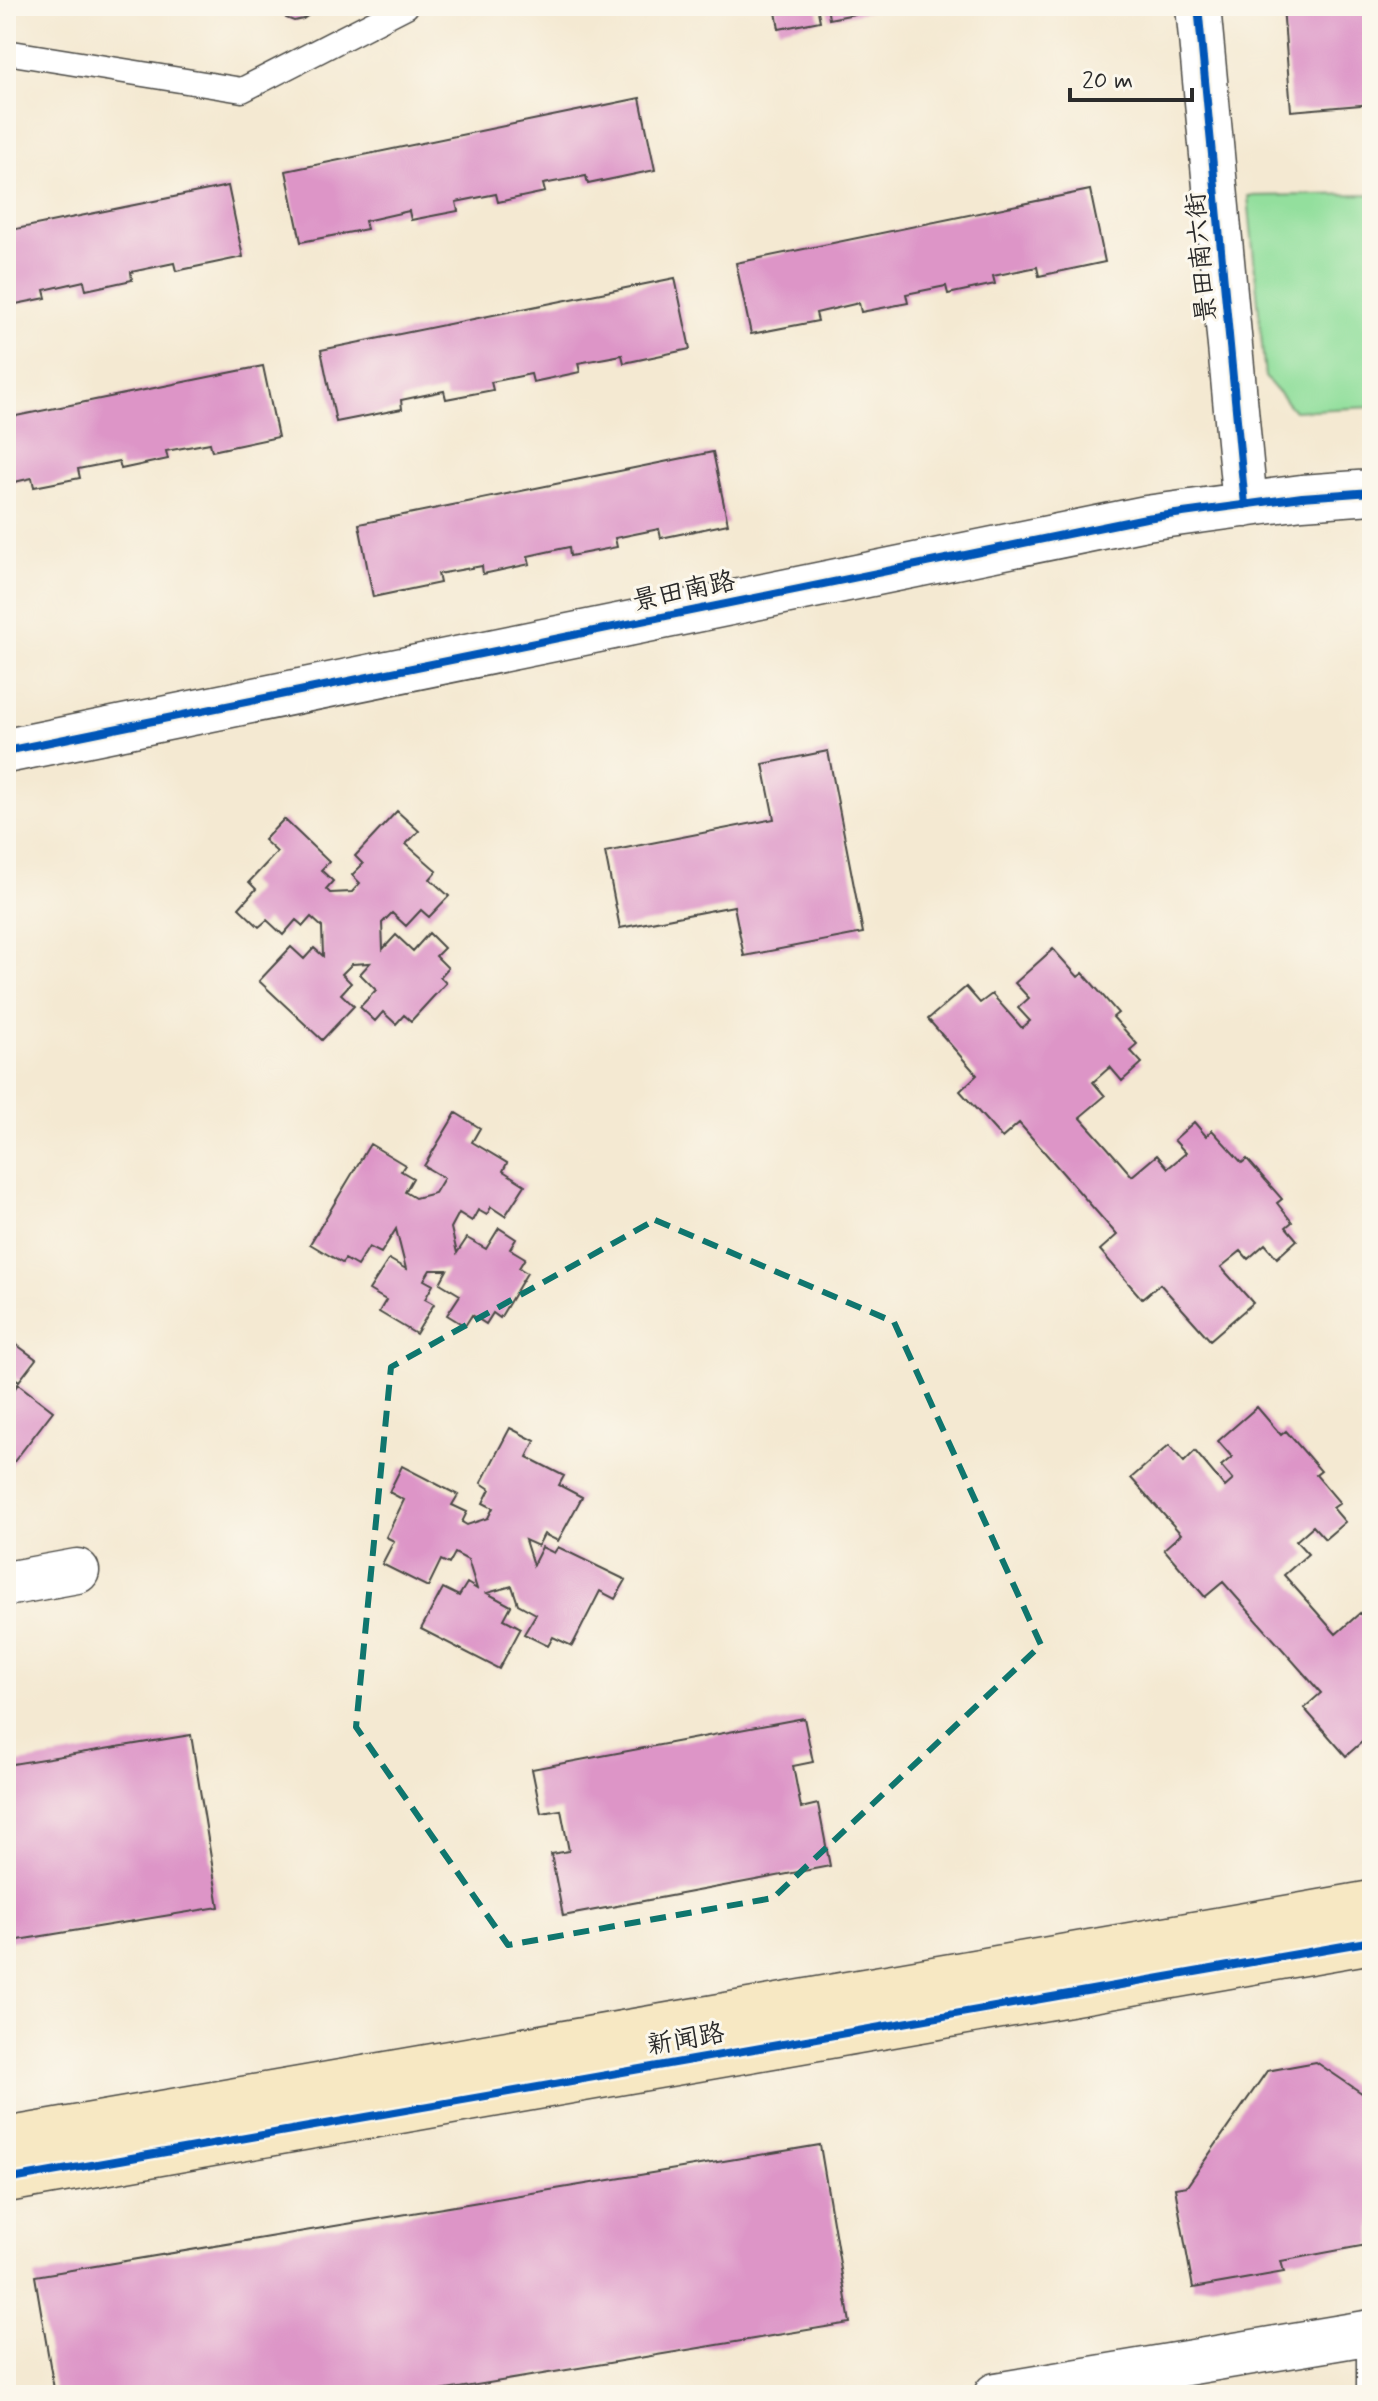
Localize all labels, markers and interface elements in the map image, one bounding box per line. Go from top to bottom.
scale bar [1070,52,1192,102]
text: 20 m [1082,66,1133,97]
street label: 景田南六街 [1179,191,1225,323]
street label: 景田南路 [630,565,738,619]
street label: 新闻路 [645,2016,727,2064]

